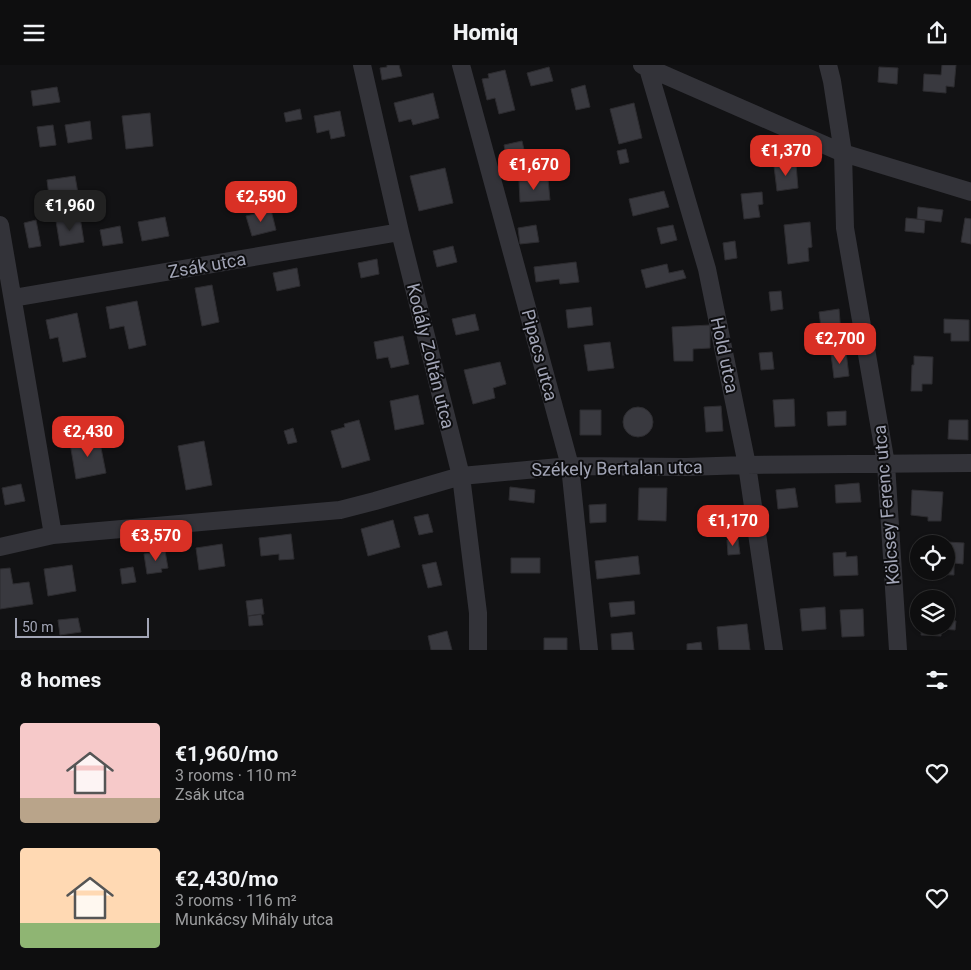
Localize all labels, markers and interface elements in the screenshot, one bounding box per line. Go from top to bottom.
icon: menu [20,19,48,47]
icon: share [923,19,951,47]
text: Homiq [453,20,518,45]
pin: €1,370 [745,135,827,177]
text: €1,370 [761,141,811,160]
pin: €1,670 [493,149,575,191]
text: €1,670 [509,155,559,174]
pin: €2,590 [220,181,302,223]
text: €2,590 [236,187,286,206]
pin: €1,960 [29,189,111,232]
text: €1,960 [45,196,95,215]
street label: Zsák utca [167,248,247,282]
street label: Kodály Zoltán utca [403,281,459,431]
street label: Pipacs utca [518,307,562,403]
street label: Hold utca [707,315,743,395]
pin: €2,700 [799,323,881,365]
text: €2,700 [815,329,865,348]
pin: €2,430 [47,415,129,458]
text: €2,430 [63,422,113,441]
street label: Kölcsey Ferenc utca [869,424,903,586]
street label: Székely Bertalan utca [531,456,703,480]
pin: €1,170 [692,505,774,547]
text: €1,170 [708,511,758,530]
pin: €3,570 [115,519,197,562]
text: €3,570 [131,526,181,545]
map controls [910,535,955,635]
button: locate [910,535,955,580]
button: layers [910,590,955,635]
scale bar [15,615,149,638]
text: 50 m [22,619,54,635]
icon: filters [923,666,951,694]
text: 8 homes [20,668,101,692]
text: €1,960/mo [175,742,278,766]
icon: home [60,743,120,803]
icon: heart [923,759,951,787]
text: 3 rooms · 110 m² [175,766,297,785]
text: Zsák utca [175,785,245,804]
text: €2,430/mo [175,867,278,891]
icon: home [60,868,120,928]
icon: heart [923,884,951,912]
text: 3 rooms · 116 m² [175,891,297,910]
text: Munkácsy Mihály utca [175,910,334,929]

